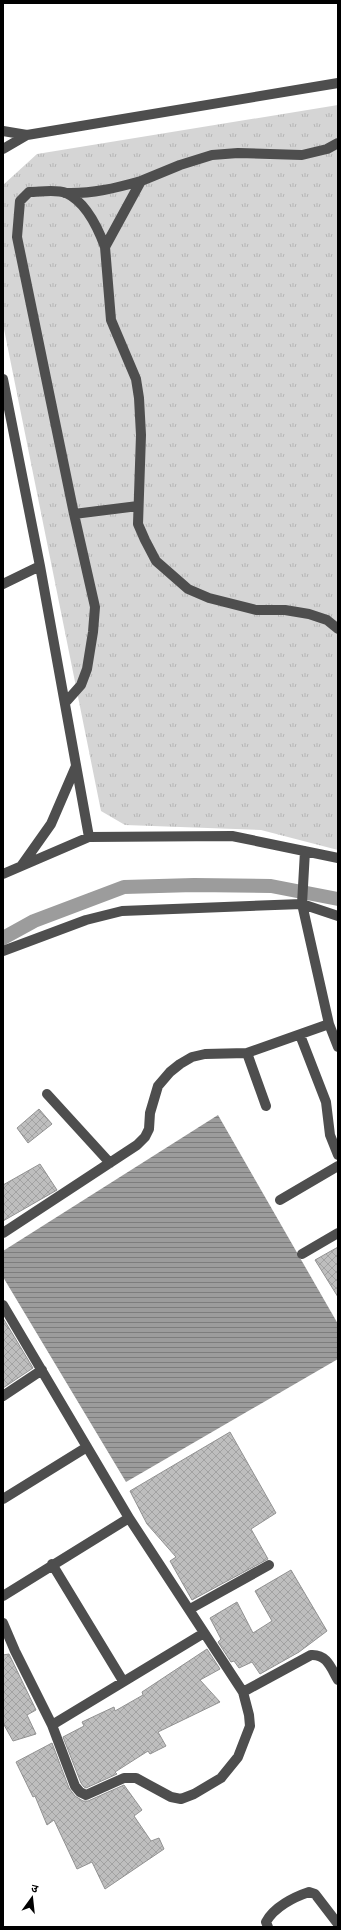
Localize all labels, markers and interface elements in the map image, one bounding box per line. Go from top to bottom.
north arrow [12,1878,52,1918]
text: उ [30,1882,40,1896]

